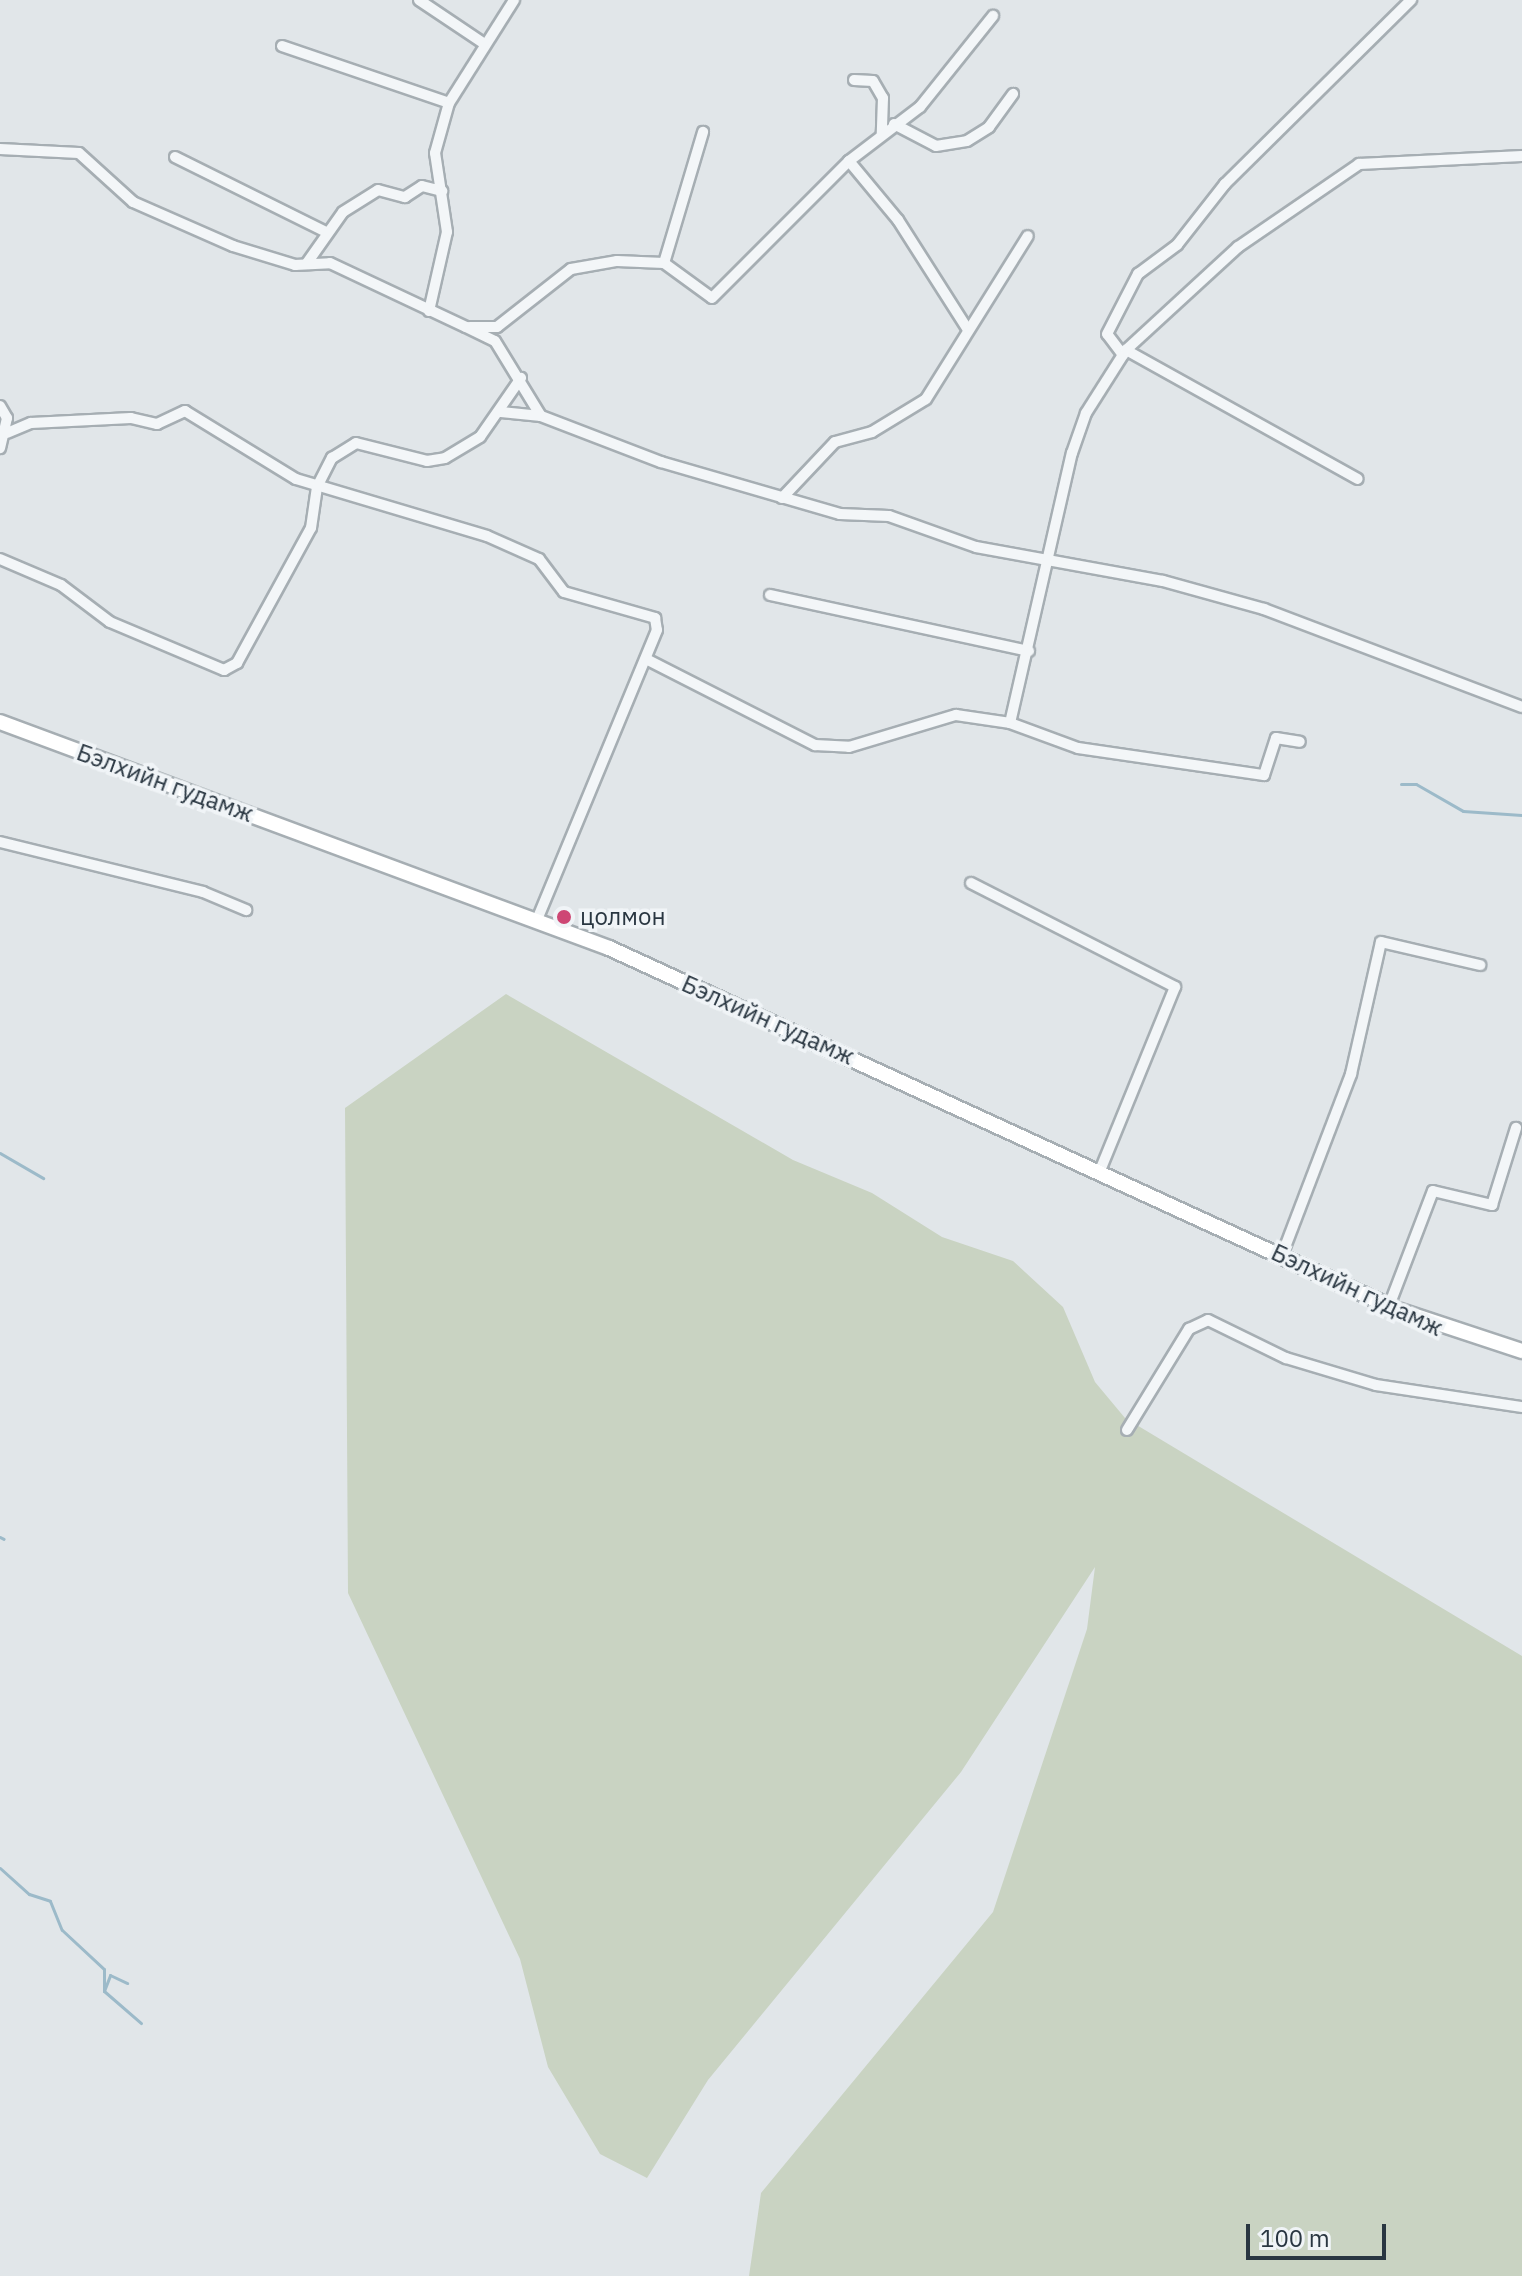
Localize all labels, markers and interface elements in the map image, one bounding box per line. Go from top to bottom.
street label: Бэлхийн гудамж [73,738,257,828]
place label: цолмон [580,903,666,931]
marker: цолмон [555,908,573,926]
street label: Бэлхийн гудамж [677,969,859,1071]
street label: Бэлхийн гудамж [1267,1238,1447,1342]
scale bar [1250,2208,1390,2258]
text: 100 m [1260,2222,1330,2254]

